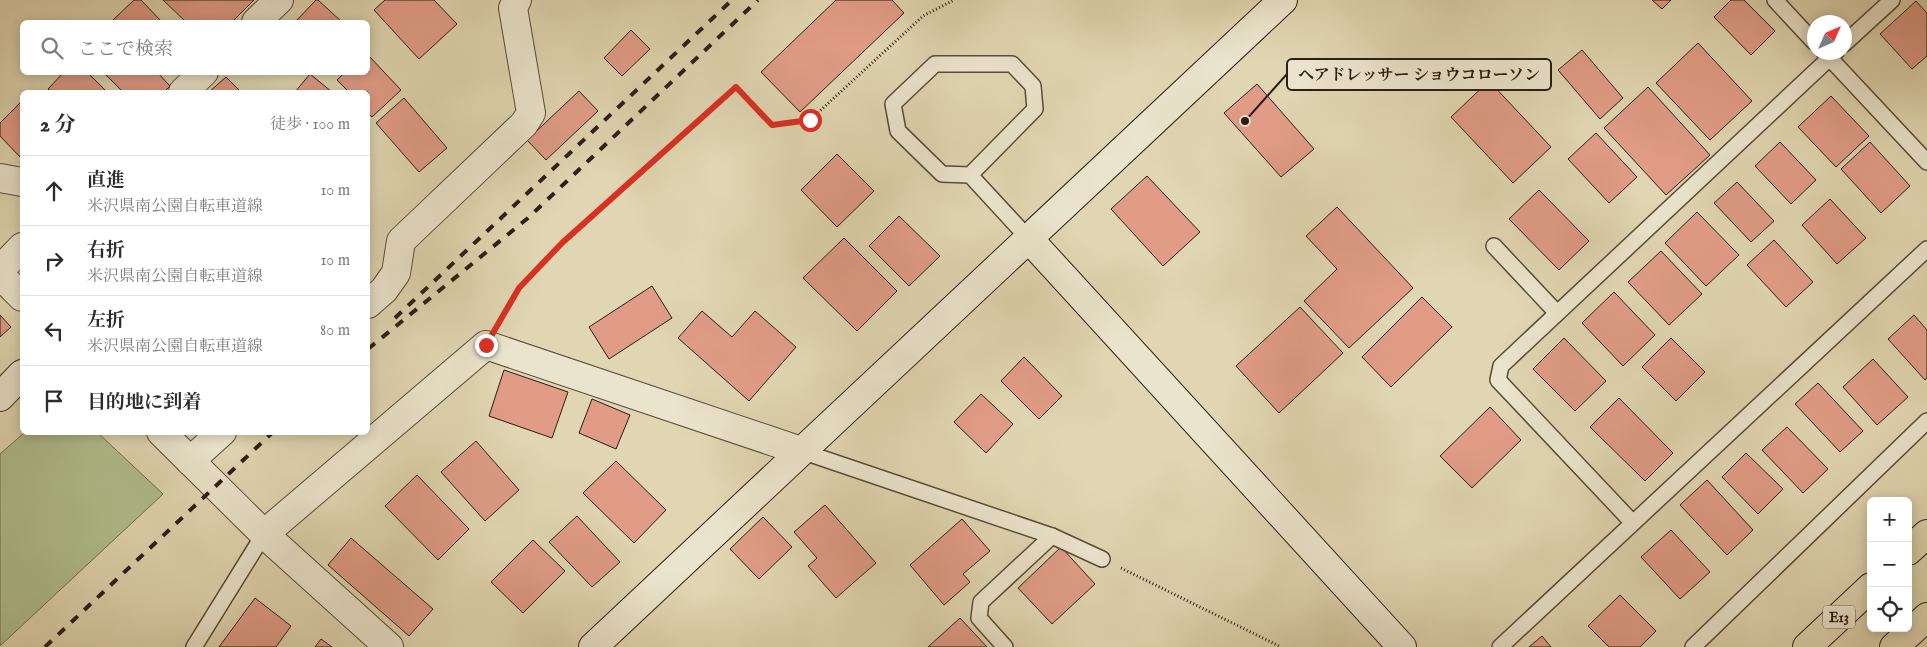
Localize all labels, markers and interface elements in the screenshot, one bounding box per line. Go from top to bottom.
north arrow [1807,15,1852,60]
search box [20,20,370,75]
icon: search [38,34,66,62]
text: ここで検索 [78,38,173,62]
callout: ヘアドレッサー ショウコローソン [1287,59,1551,90]
text: ヘアドレッサー ショウコローソン [1298,66,1540,86]
route start [799,109,822,132]
text: 2 分 [40,112,75,139]
text: 徒歩 · 100 m [270,115,350,135]
text: 直進 [87,169,125,193]
icon: ahead [40,177,68,205]
text: 10 m [320,181,350,201]
text: 米沢県南公園自転車道線 [87,197,263,217]
text: 右折 [87,239,125,263]
icon: right [40,247,68,275]
text: 10 m [320,251,350,271]
text: 米沢県南公園自転車道線 [87,267,263,287]
text: 左折 [87,309,125,333]
icon: left [40,317,68,345]
text: 80 m [320,321,350,341]
route end [475,334,498,357]
text: 米沢県南公園自転車道線 [87,337,263,357]
icon: arrive [40,387,68,415]
text: 目的地に到着 [87,391,201,415]
map controls [1867,497,1912,632]
button: + [1867,497,1912,542]
button: − [1867,542,1912,587]
button: locate [1867,587,1912,632]
road number: E13 [1823,606,1855,628]

